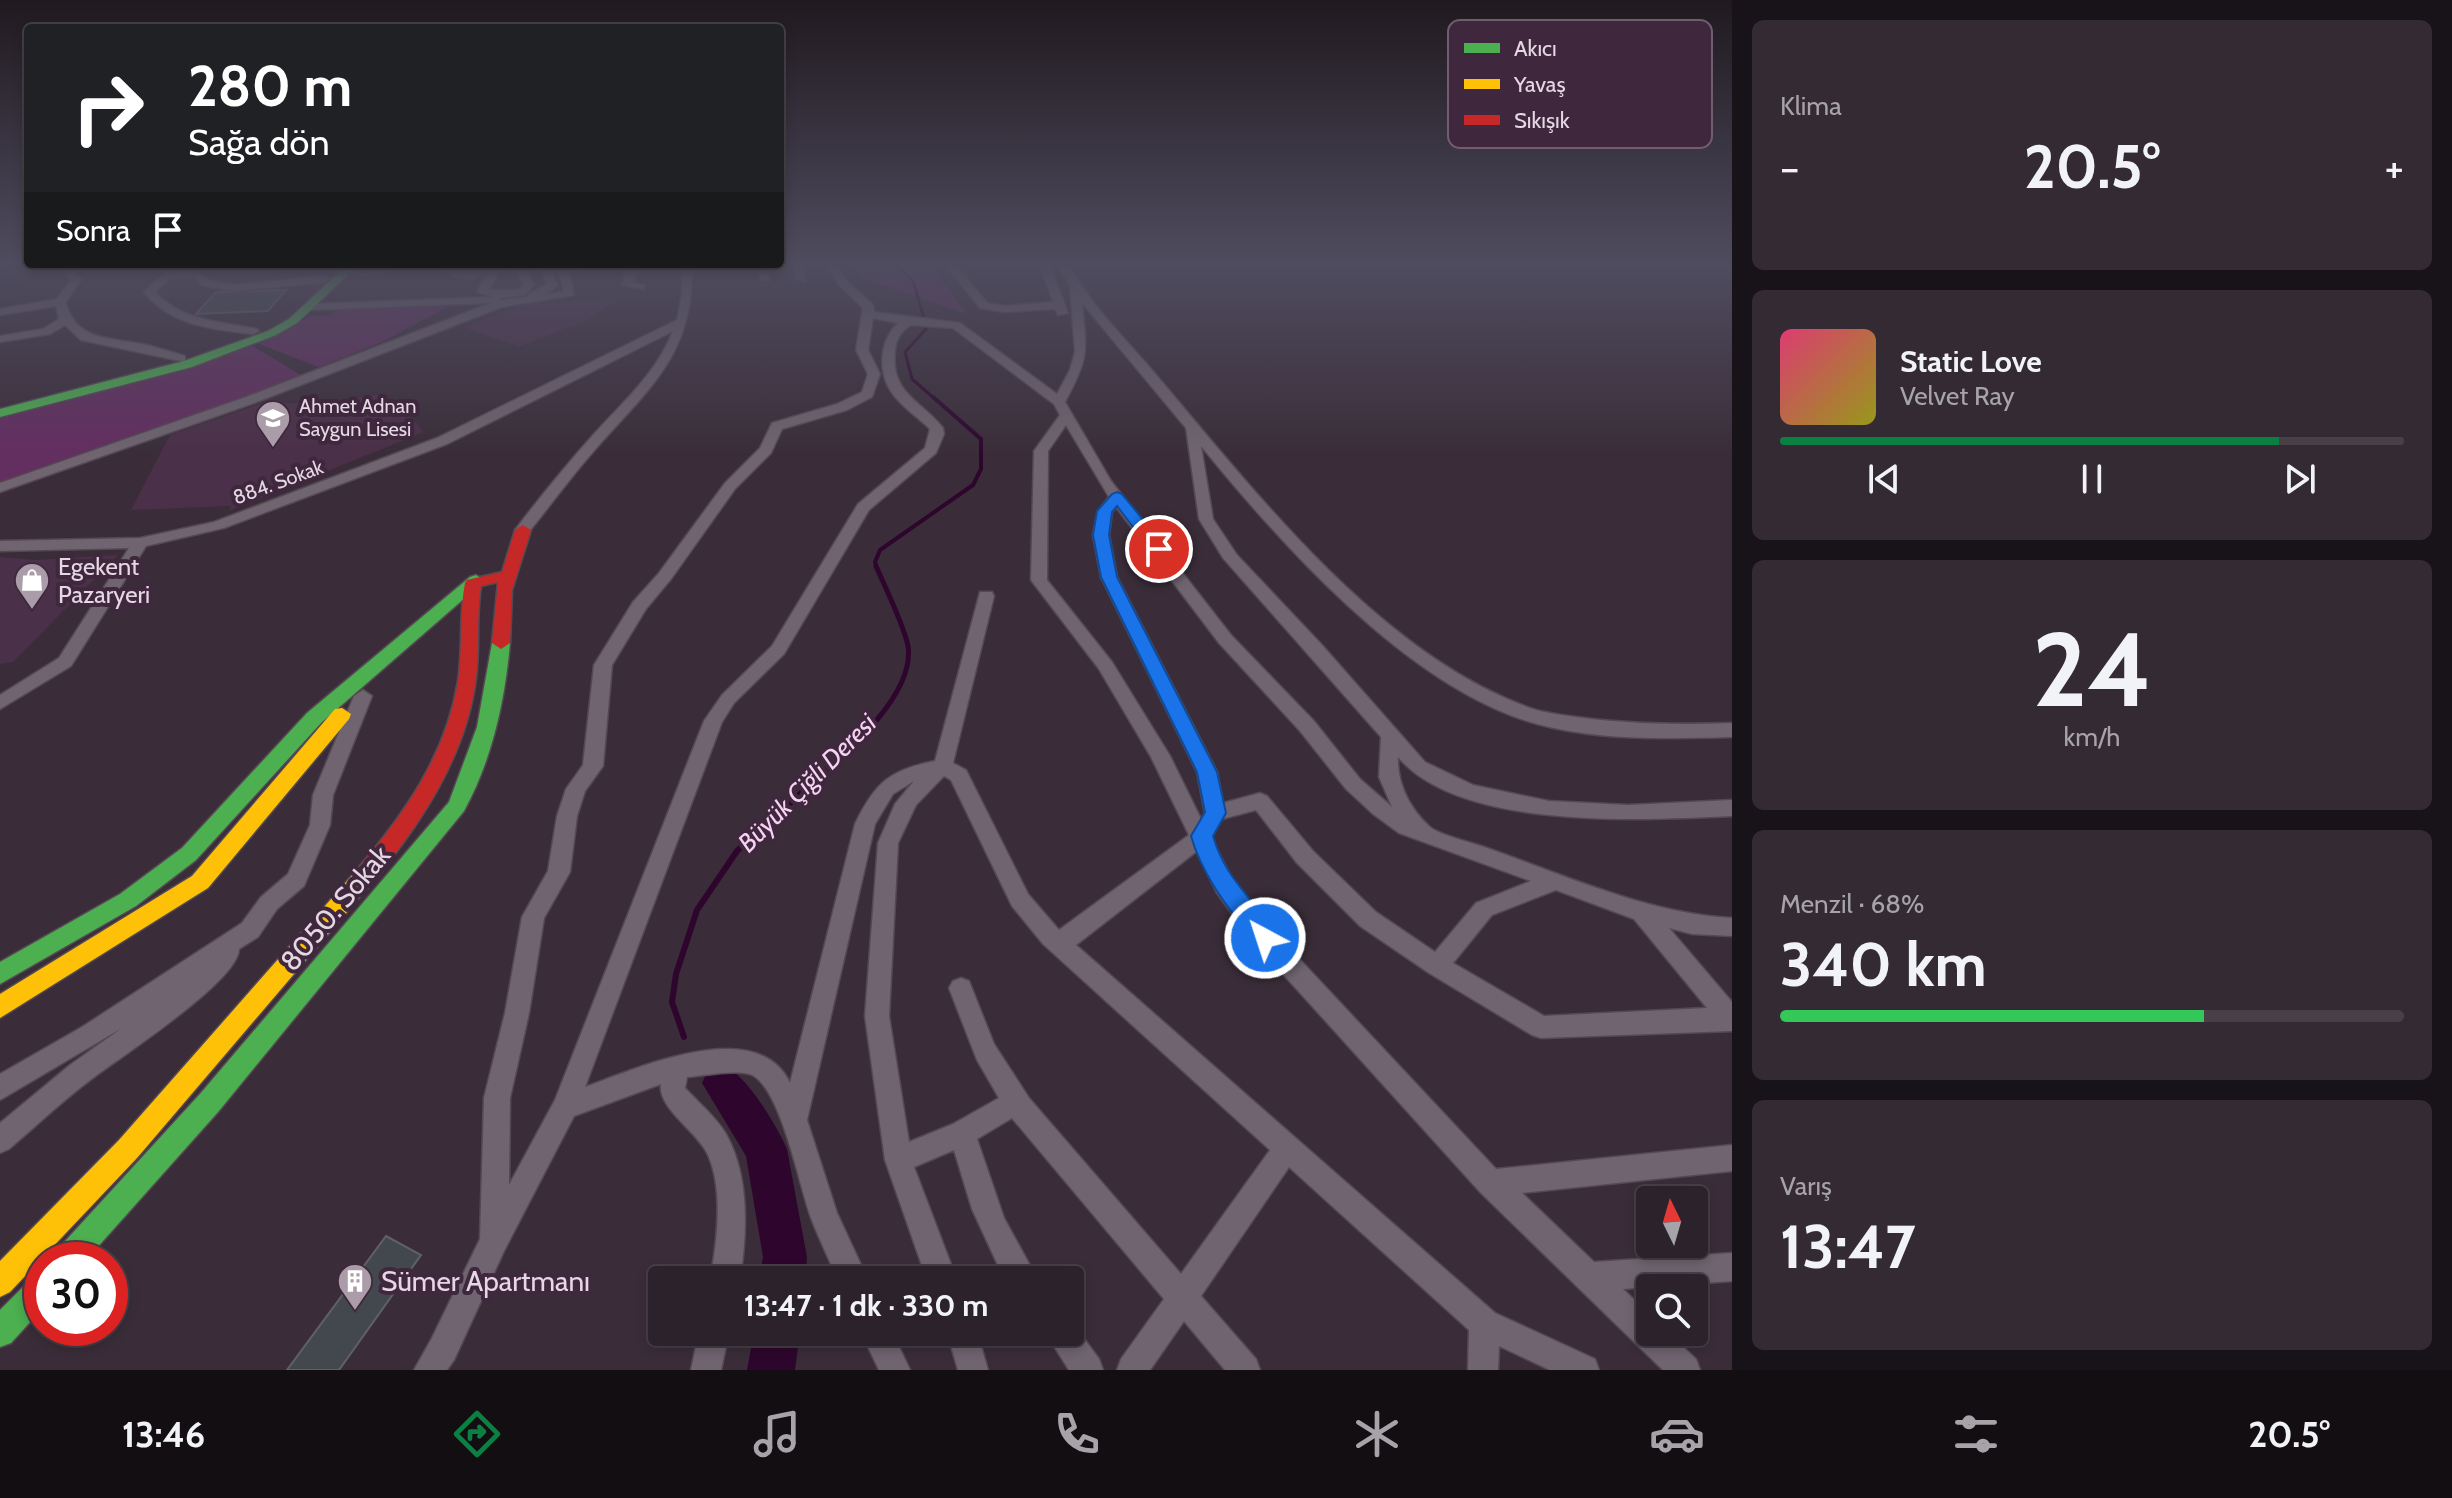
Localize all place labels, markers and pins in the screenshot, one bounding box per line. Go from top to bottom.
place label: Ahmet Adnan Saygun Lisesi [299,394,416,441]
school or university icon: Ahmet Adnan Saygun Lisesi [254,399,292,449]
pin [1125,515,1193,583]
place label: Egekent Pazaryeri [58,552,150,609]
shop icon: Egekent Pazaryeri [13,561,51,611]
building icon: Sümer Apartmanı [336,1262,374,1312]
place label: Sümer Apartmanı [381,1264,590,1298]

